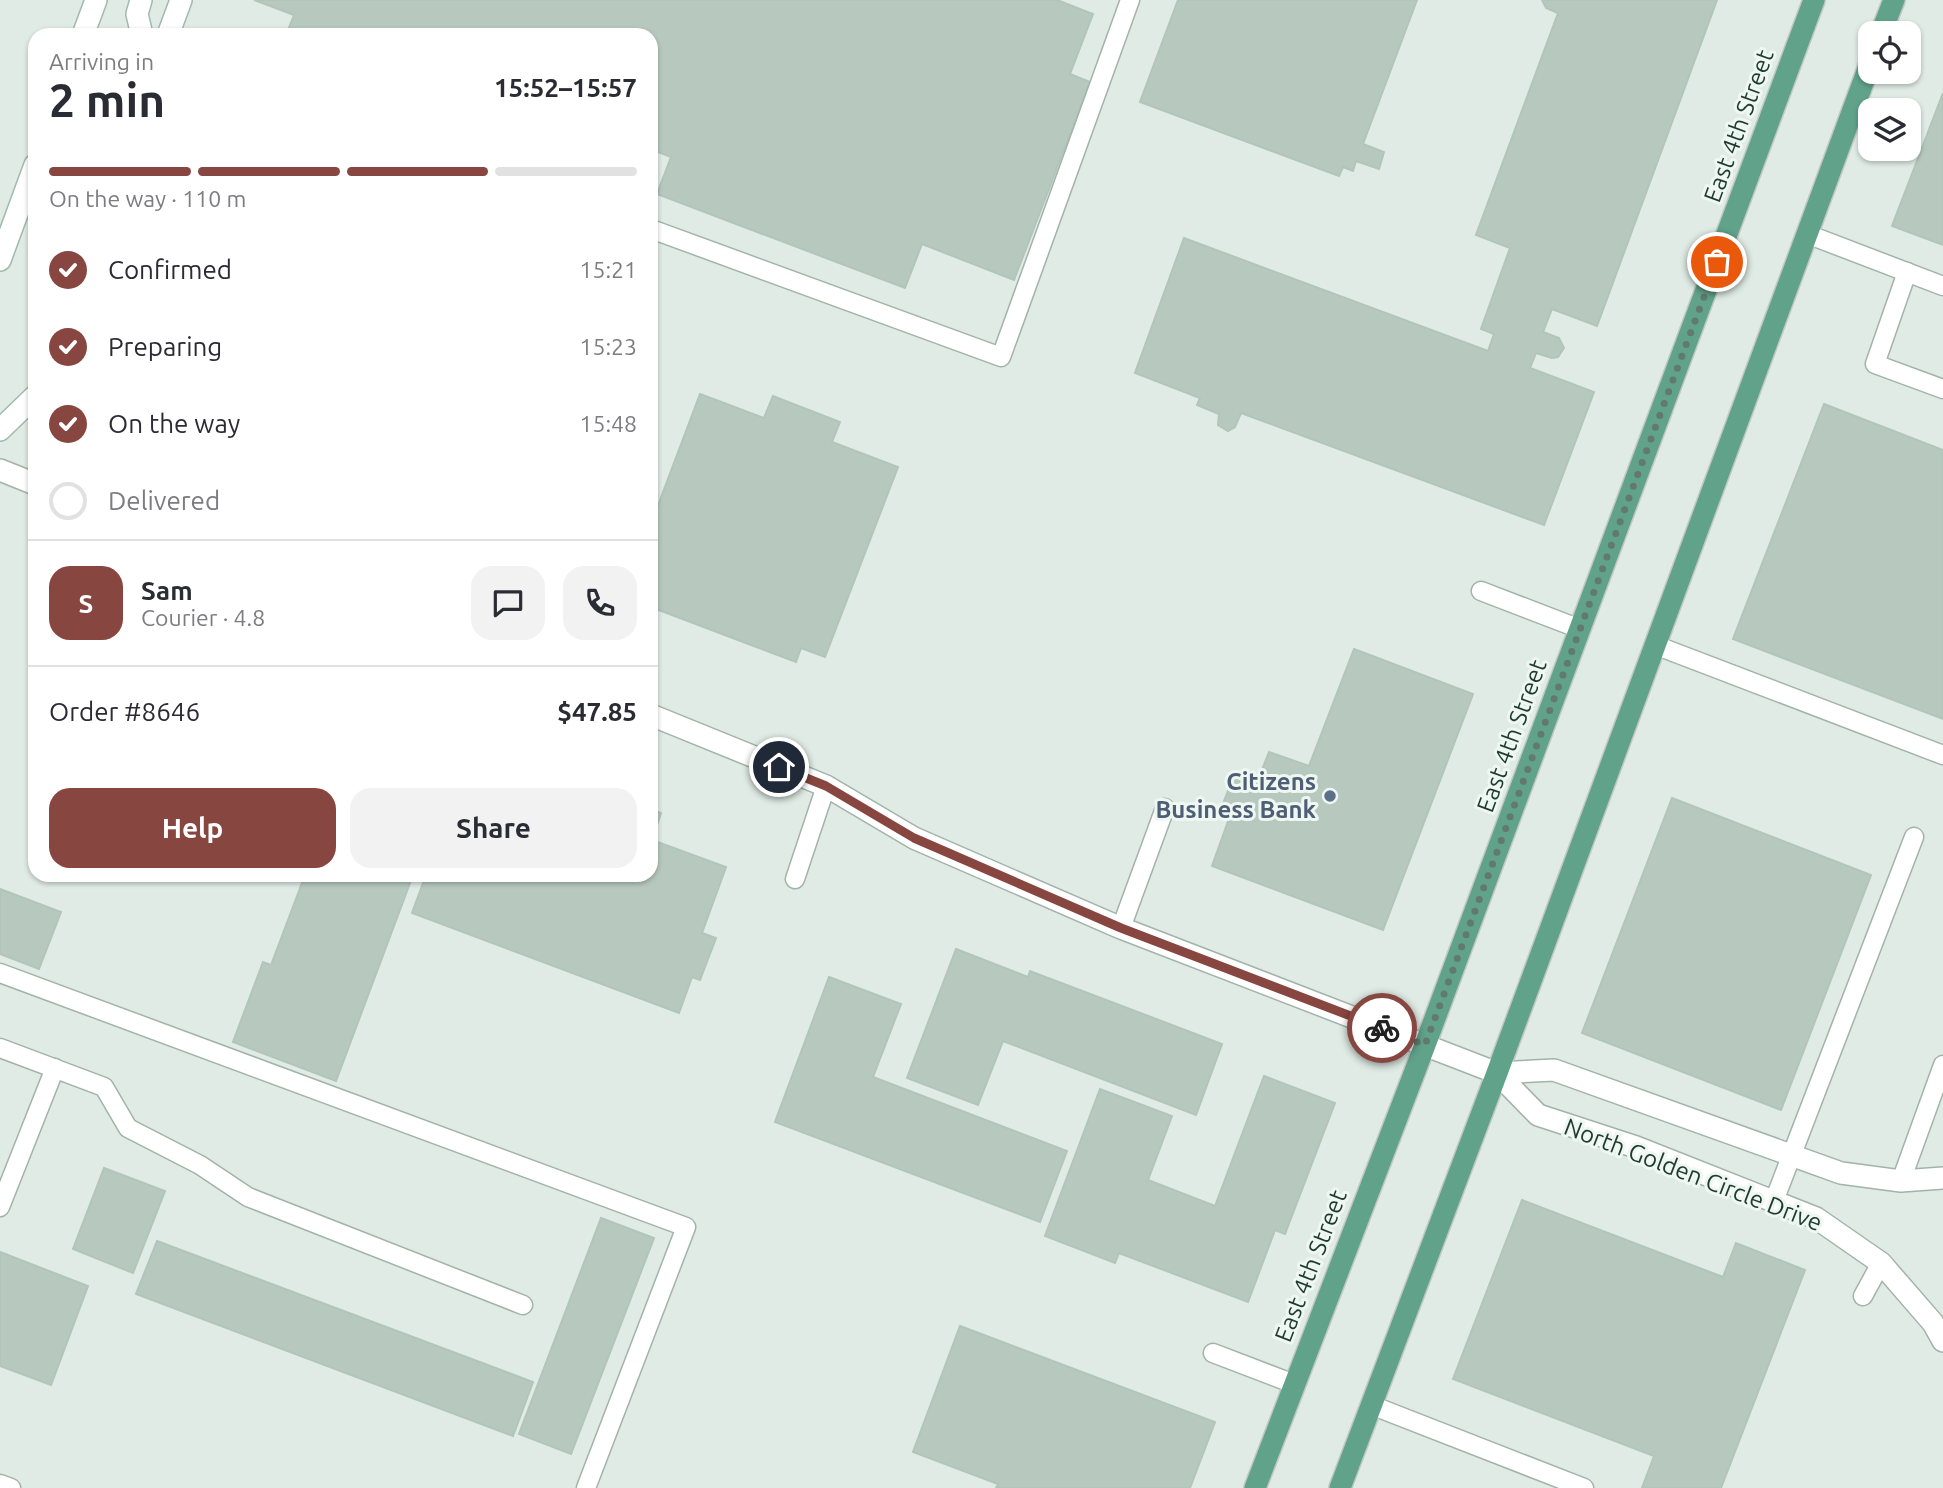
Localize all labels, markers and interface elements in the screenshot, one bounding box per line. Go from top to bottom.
map controls [1858,21,1921,161]
button: locate [1858,21,1921,84]
street label: East 4th Street [1698,45,1779,206]
text: Arriving in [49,49,154,74]
text: 15:52–15:57 [494,73,637,102]
text: 2 min [49,74,165,126]
button: layers [1858,98,1921,161]
text: On the way · 110 m [49,186,246,211]
pin [1687,232,1747,292]
icon: bag [1698,243,1736,281]
icon: check [49,251,87,289]
text: Confirmed [108,255,232,284]
text: 15:21 [579,257,637,282]
icon: check [49,328,87,366]
text: Preparing [108,332,222,361]
text: 15:23 [579,334,637,359]
icon: check [49,405,87,443]
text: On the way [108,409,240,438]
text: 15:48 [579,411,637,436]
text: Delivered [108,486,220,515]
button: chat [471,566,545,640]
button: phone [563,566,637,640]
text: Sam [141,576,193,605]
text: S [79,589,93,618]
text: Courier · 4.8 [141,605,265,630]
street label: East 4th Street [1471,655,1552,816]
text: Order #8646 [49,697,200,726]
text: $47.85 [557,697,637,726]
pin [749,737,809,797]
icon: home [760,748,798,786]
place label: Citizens Business Bank [1155,768,1317,823]
button: Help [49,788,336,868]
button: Share [350,788,637,868]
marker: Citizens Business Bank [1322,788,1338,804]
courier [1347,993,1417,1063]
icon: bike [1363,1009,1401,1047]
street label: North Golden Circle Drive [1560,1113,1826,1236]
street label: East 4th Street [1269,1186,1352,1345]

